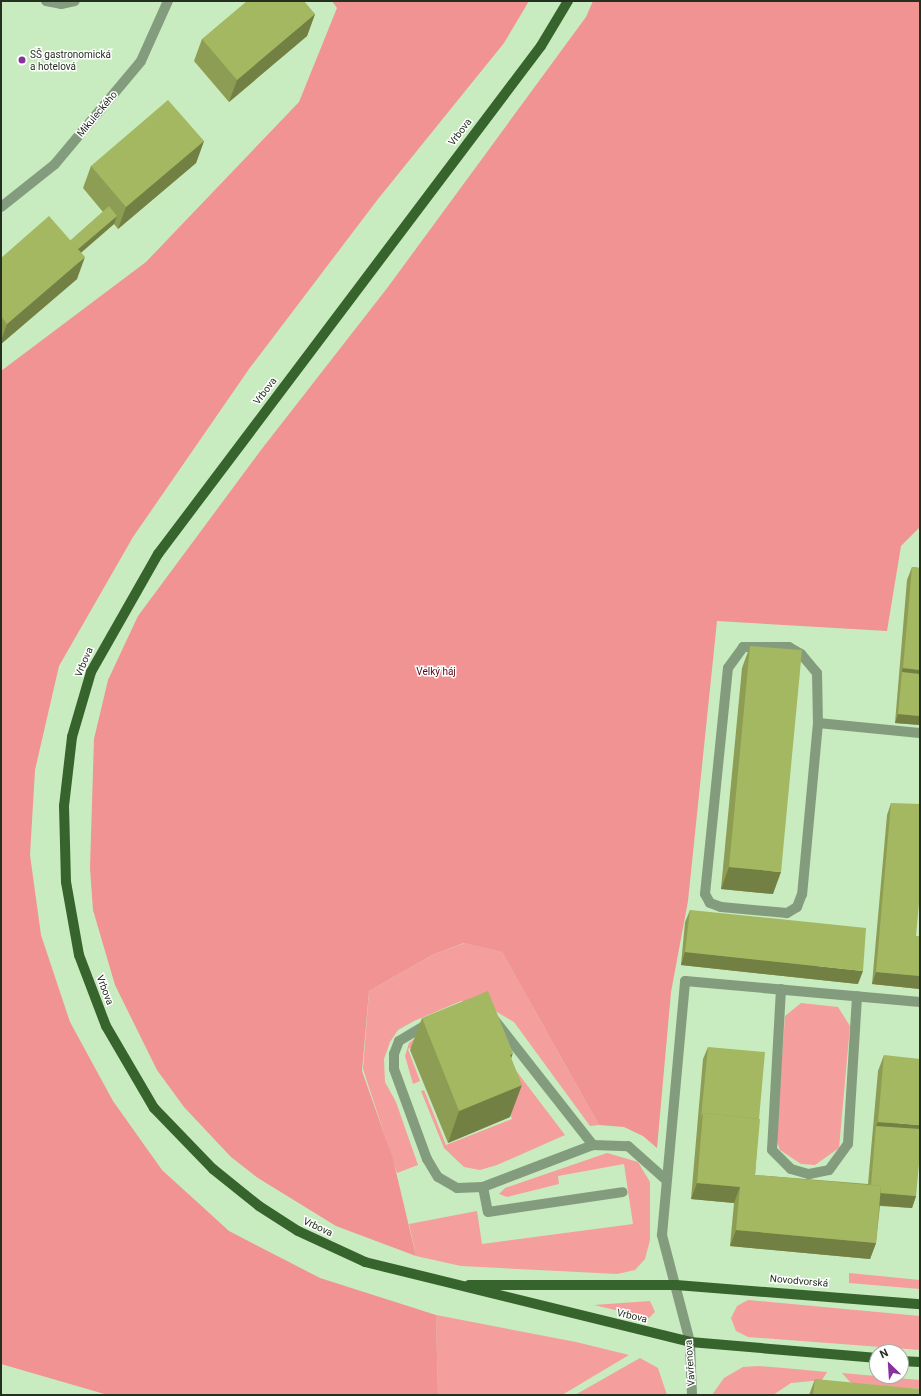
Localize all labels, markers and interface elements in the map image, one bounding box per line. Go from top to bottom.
place label: SŠ gastronomická a hotelová [30,48,111,72]
marker: SŠ gastronomická a hotelová [17,55,27,65]
street label: Mikuleckého [74,89,120,139]
street label: Vrbova [446,116,474,148]
street label: Vrbova [251,375,279,407]
street label: Vrbova [72,645,96,679]
park label: Velký háj [416,666,456,678]
street label: Vrbova [94,973,116,1007]
street label: Vrbova [301,1215,335,1239]
street label: Novodvorská [769,1272,829,1290]
street label: Vrbova [616,1307,648,1325]
street label: Vavřenova [682,1339,698,1387]
north arrow [869,1344,909,1384]
text: N [878,1346,890,1361]

